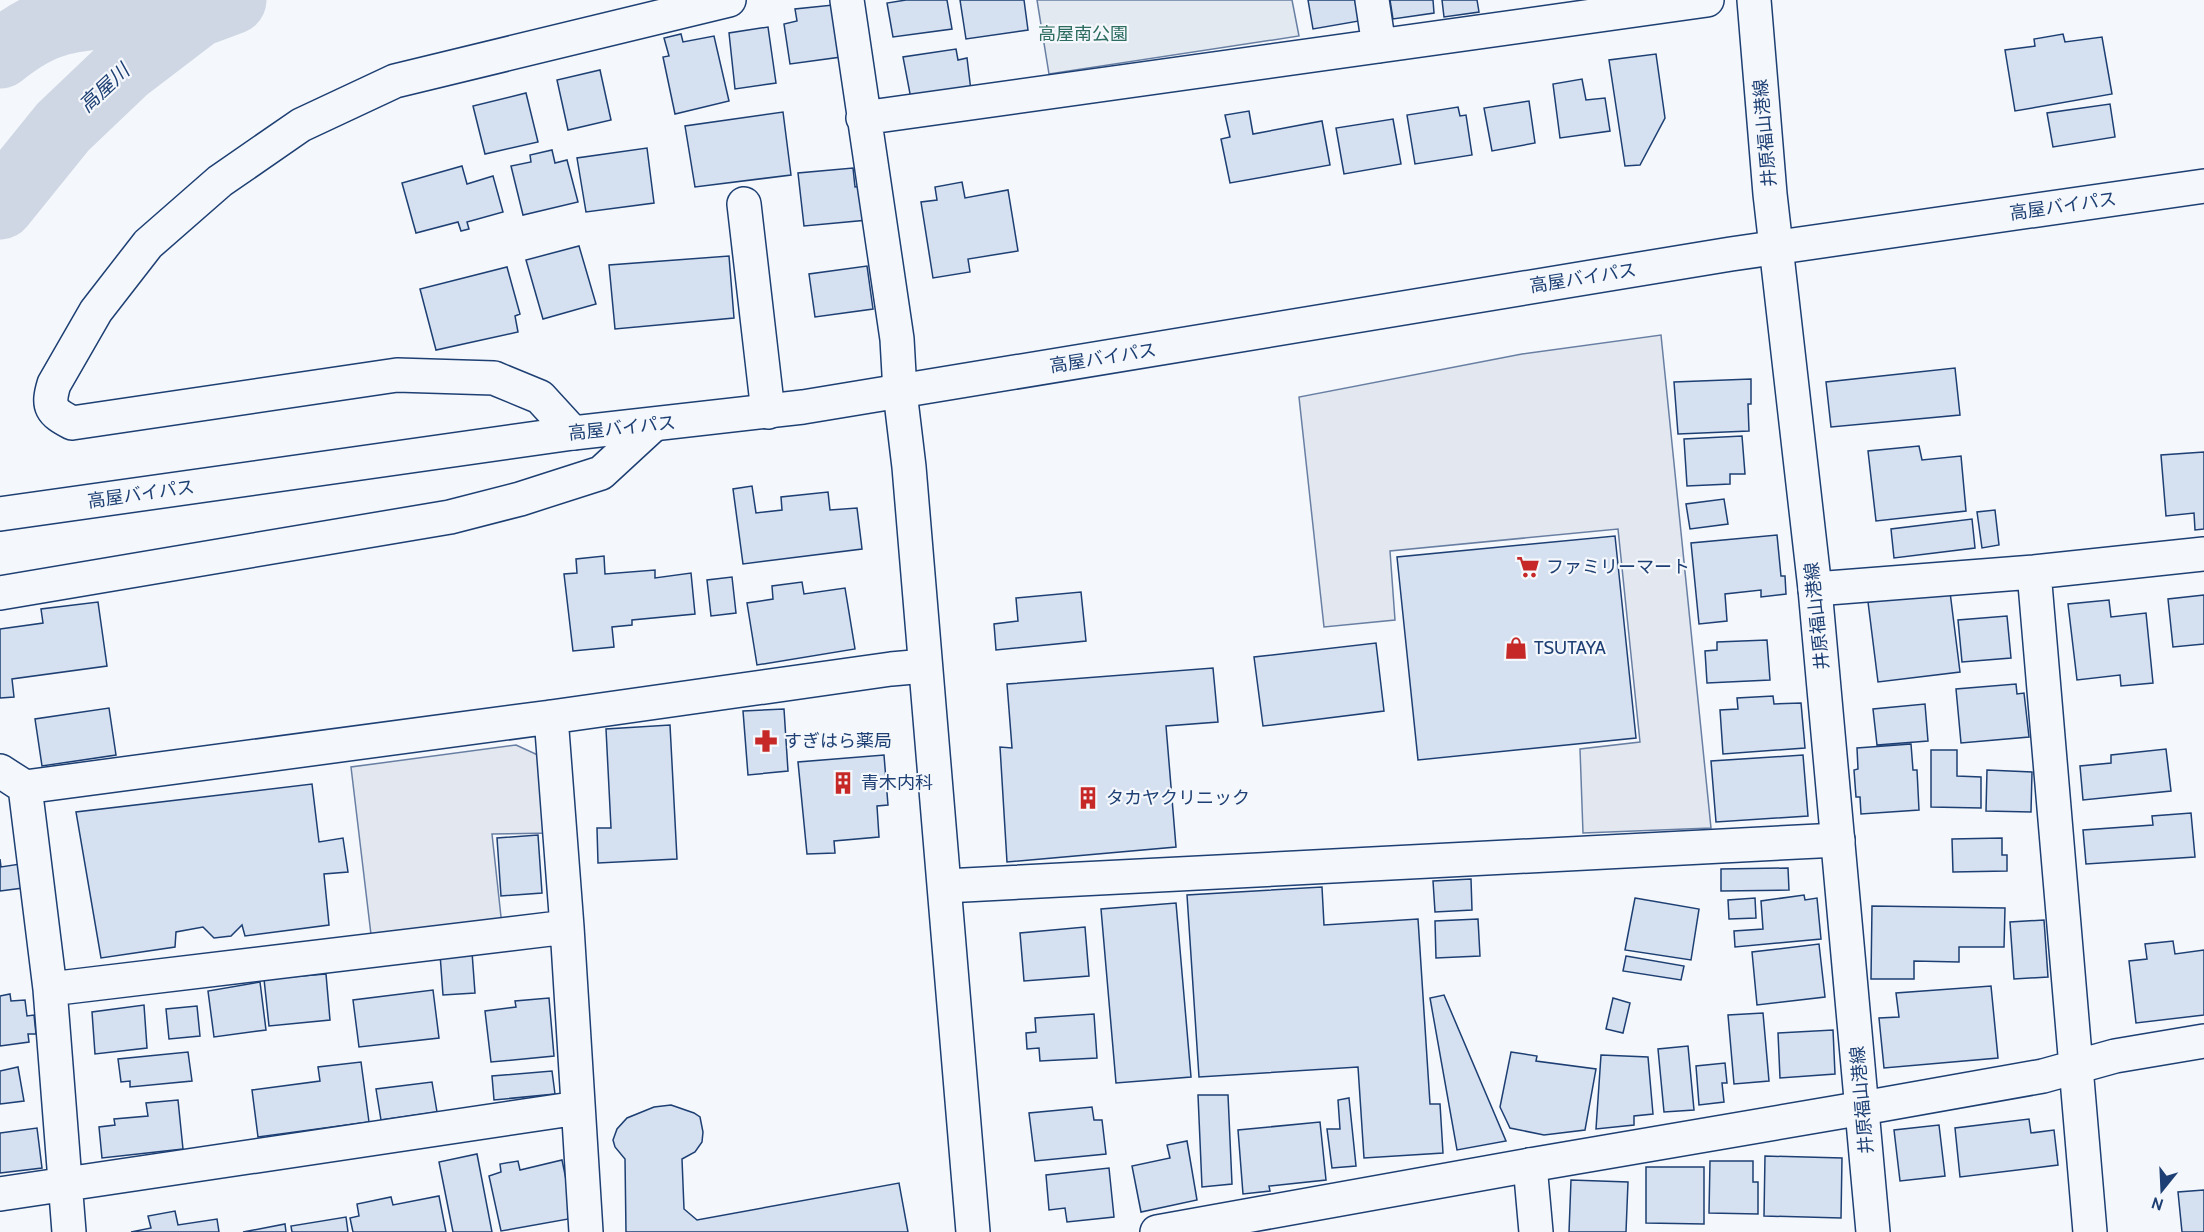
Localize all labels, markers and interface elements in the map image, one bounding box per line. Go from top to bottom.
park label: 高屋南公園 [1038,23,1128,45]
water label: 高屋川 [74,57,136,117]
street label: 井原福山港線 [1749,78,1781,188]
street label: 高屋バイパス [2008,188,2118,224]
street label: 高屋バイパス [1528,259,1638,297]
street label: 高屋バイパス [1048,339,1158,377]
street label: 高屋バイパス [567,411,677,445]
street label: 高屋バイパス [86,476,196,512]
supermarket icon: ファミリーマート [1515,554,1541,580]
place label: ファミリーマート [1546,556,1690,578]
street label: 井原福山港線 [1800,561,1834,671]
shop icon: TSUTAYA [1503,635,1529,661]
place label: TSUTAYA [1534,637,1606,659]
pharmacy icon: すぎはら薬局 [753,728,779,754]
place label: すぎはら薬局 [784,730,892,752]
building icon: 青木内科 [830,770,856,796]
place label: 青木内科 [861,772,933,794]
building icon: タカヤクリニック [1075,785,1101,811]
place label: タカヤクリニック [1106,787,1250,809]
street label: 井原福山港線 [1846,1045,1878,1155]
north arrow [2132,1160,2192,1220]
text: N [2149,1193,2166,1215]

